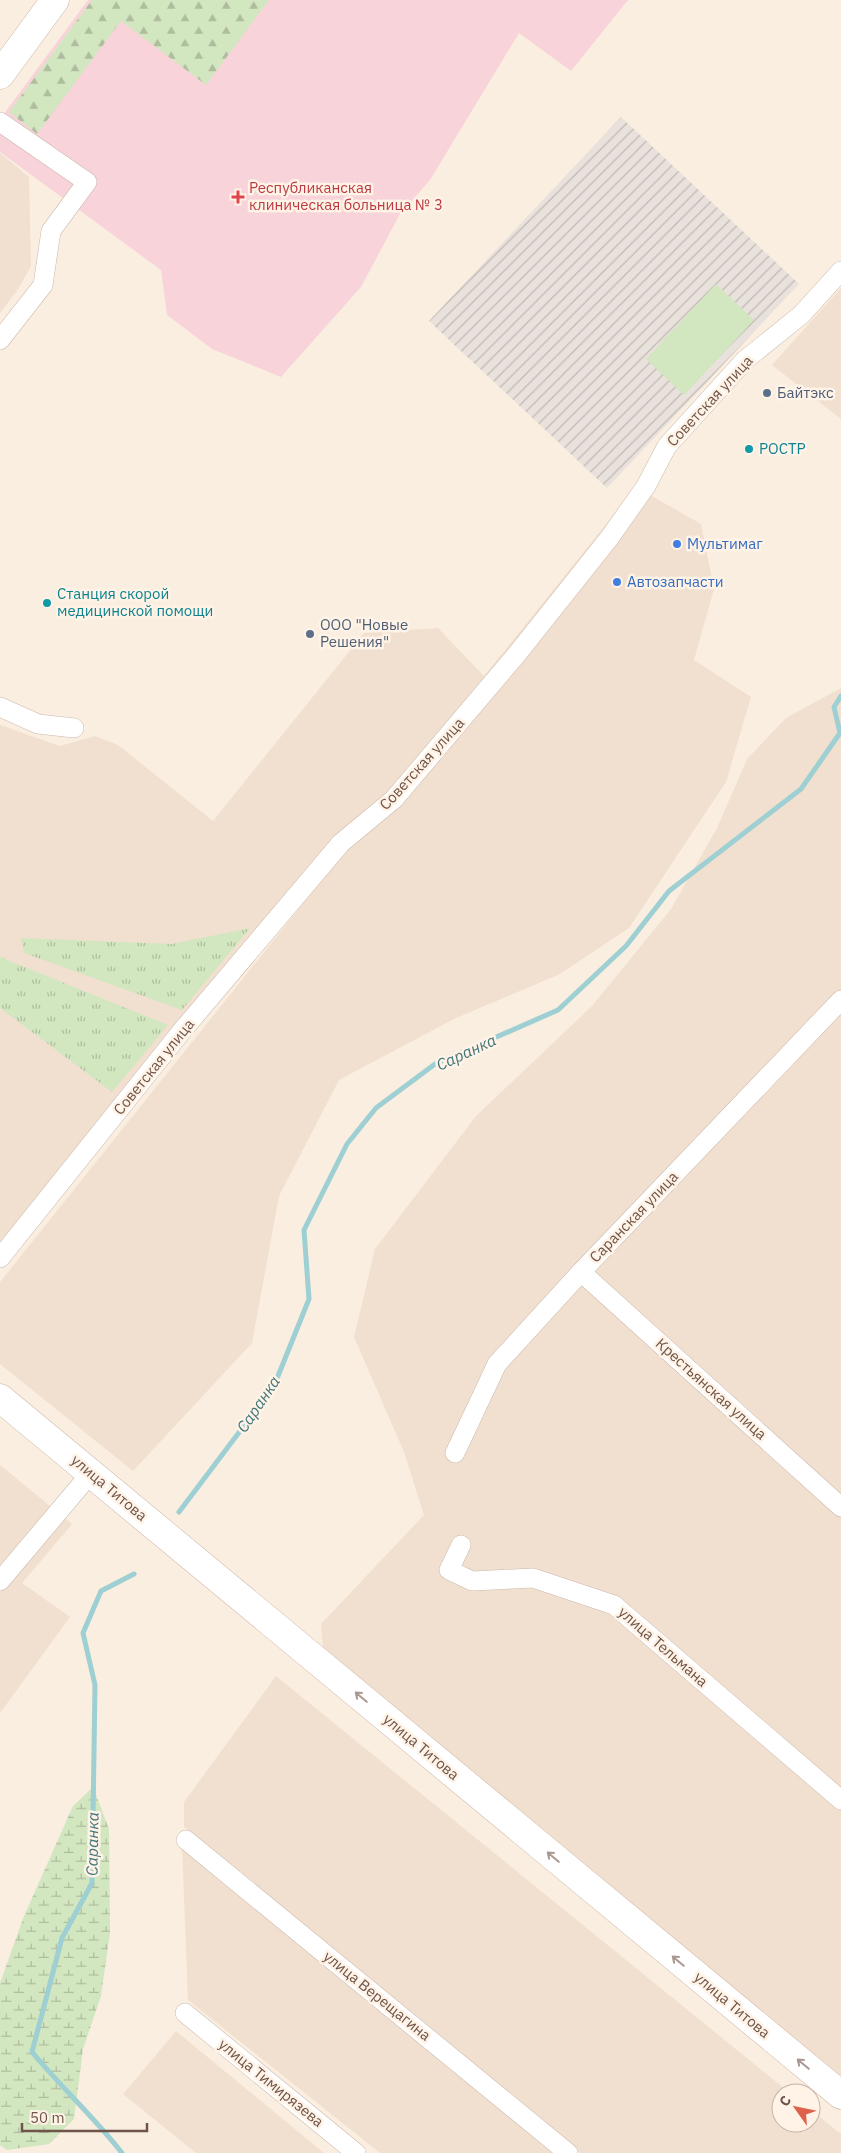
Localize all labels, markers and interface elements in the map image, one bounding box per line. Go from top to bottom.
place label: Республиканская клиническая больница № 3 [249,178,443,214]
marker: Республиканская клиническая больница № 3 [231,190,245,204]
street label: Советская улица [663,351,757,450]
place label: Байтэкс [777,383,834,402]
marker: Байтэкс [761,387,773,399]
place label: РОСТР [759,439,806,458]
marker: РОСТР [743,443,755,455]
place label: Мультимаг [687,534,763,553]
marker: Мультимаг [671,538,683,550]
place label: Автозапчасти [627,572,724,591]
marker: Автозапчасти [611,576,623,588]
place label: Станция скорой медицинской помощи [57,584,213,620]
marker: Станция скорой медицинской помощи [41,597,53,609]
place label: ООО "Новые Решения" [320,615,408,651]
marker: ООО "Новые Решения" [304,628,316,640]
street label: Советская улица [375,714,468,814]
street label: Советская улица [109,1015,198,1118]
water label: Саранка [433,1029,499,1075]
street label: Саранская улица [585,1167,682,1266]
street label: Крестьянская улица [652,1334,771,1444]
water label: Саранка [232,1372,284,1436]
street label: улица Титова [67,1450,151,1525]
street label: улица Тельмана [615,1603,712,1691]
one-way arrow [355,1692,368,1703]
street label: улица Титова [379,1709,463,1784]
water label: Саранка [81,1812,103,1876]
one-way arrow [547,1851,560,1862]
street label: улица Верещагина [320,1946,435,2045]
one-way arrow [672,1955,685,1966]
street label: улица Титова [690,1967,774,2042]
street label: улица Тимирязева [215,2034,328,2131]
one-way arrow [797,2059,810,2070]
north arrow [771,2083,821,2133]
text: С [775,2092,795,2110]
scale bar [22,2100,148,2132]
text: 50 m [30,2108,65,2127]

